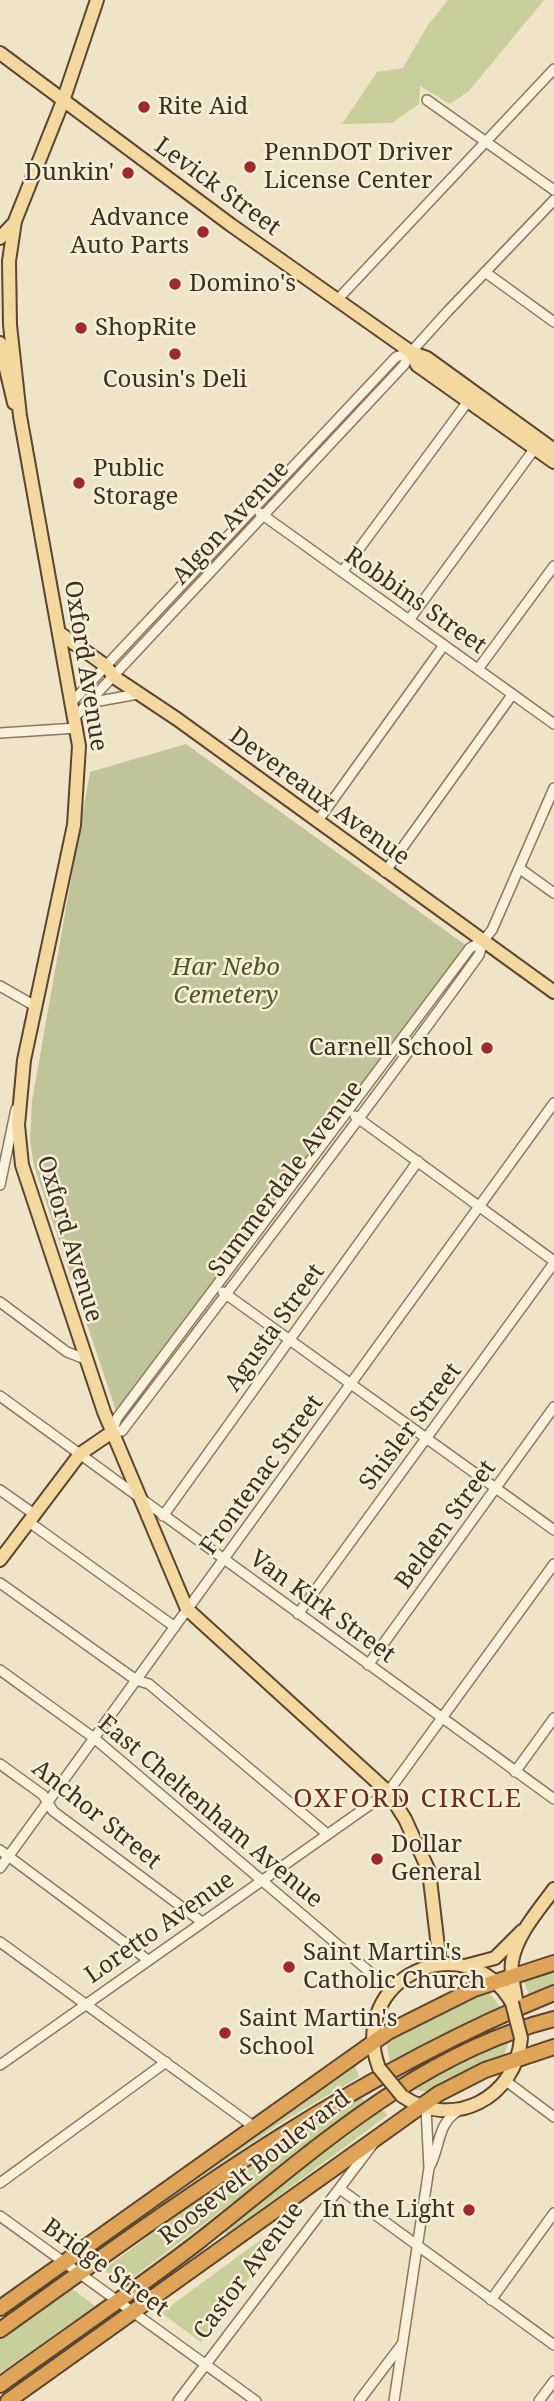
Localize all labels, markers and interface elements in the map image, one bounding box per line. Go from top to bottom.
place label: Rite Aid [158,93,248,121]
marker: Rite Aid [136,99,152,115]
street label: Levick Street [149,132,285,242]
place label: PennDOT Driver License Center [264,139,452,195]
place label: Dunkin' [24,159,114,187]
marker: PennDOT Driver License Center [242,159,258,175]
marker: Dunkin' [120,165,136,181]
place label: Advance Auto Parts [70,204,189,260]
marker: Advance Auto Parts [195,224,211,240]
place label: Domino's [189,270,296,298]
marker: Domino's [167,276,183,292]
place label: ShopRite [95,314,197,342]
marker: ShopRite [73,320,89,336]
marker: Cousin's Deli [167,346,183,362]
place label: Cousin's Deli [103,366,247,394]
place label: Public Storage [93,455,178,511]
street label: Algon Avenue [166,455,296,591]
marker: Public Storage [71,475,87,491]
street label: Robbins Street [339,542,491,660]
street label: Oxford Avenue [57,579,113,753]
street label: Devereaux Avenue [223,722,415,872]
park label: Har Nebo Cemetery [172,954,280,1010]
place label: Carnell School [309,1034,473,1062]
marker: Carnell School [479,1040,495,1056]
street label: Summerdale Avenue [203,1075,369,1283]
street label: Oxford Avenue [30,1152,108,1326]
street label: Agusta Street [219,1259,331,1397]
street label: Shisler Street [354,1358,468,1496]
street label: Frontenac Street [194,1390,330,1560]
street label: Belden Street [390,1455,502,1595]
street label: Van Kirk Street [244,1545,400,1669]
street label: East Cheltenham Avenue [92,1710,328,1914]
street label: Anchor Street [26,1754,166,1876]
district label: OXFORD CIRCLE [295,1784,521,1816]
place label: Dollar General [391,1831,481,1887]
marker: Dollar General [369,1851,385,1867]
street label: Loretto Avenue [80,1866,240,1990]
place label: Saint Martin's Catholic Church [303,1939,486,1995]
marker: Saint Martin's Catholic Church [281,1959,297,1975]
place label: Saint Martin's School [239,2005,397,2061]
marker: Saint Martin's School [217,2025,233,2041]
street label: Roosevelt Boulevard [154,2084,356,2252]
place label: In the Light [322,2196,455,2224]
street label: Castor Avenue [188,2197,310,2345]
marker: In the Light [461,2202,477,2218]
street label: Bridge Street [37,2213,173,2323]

